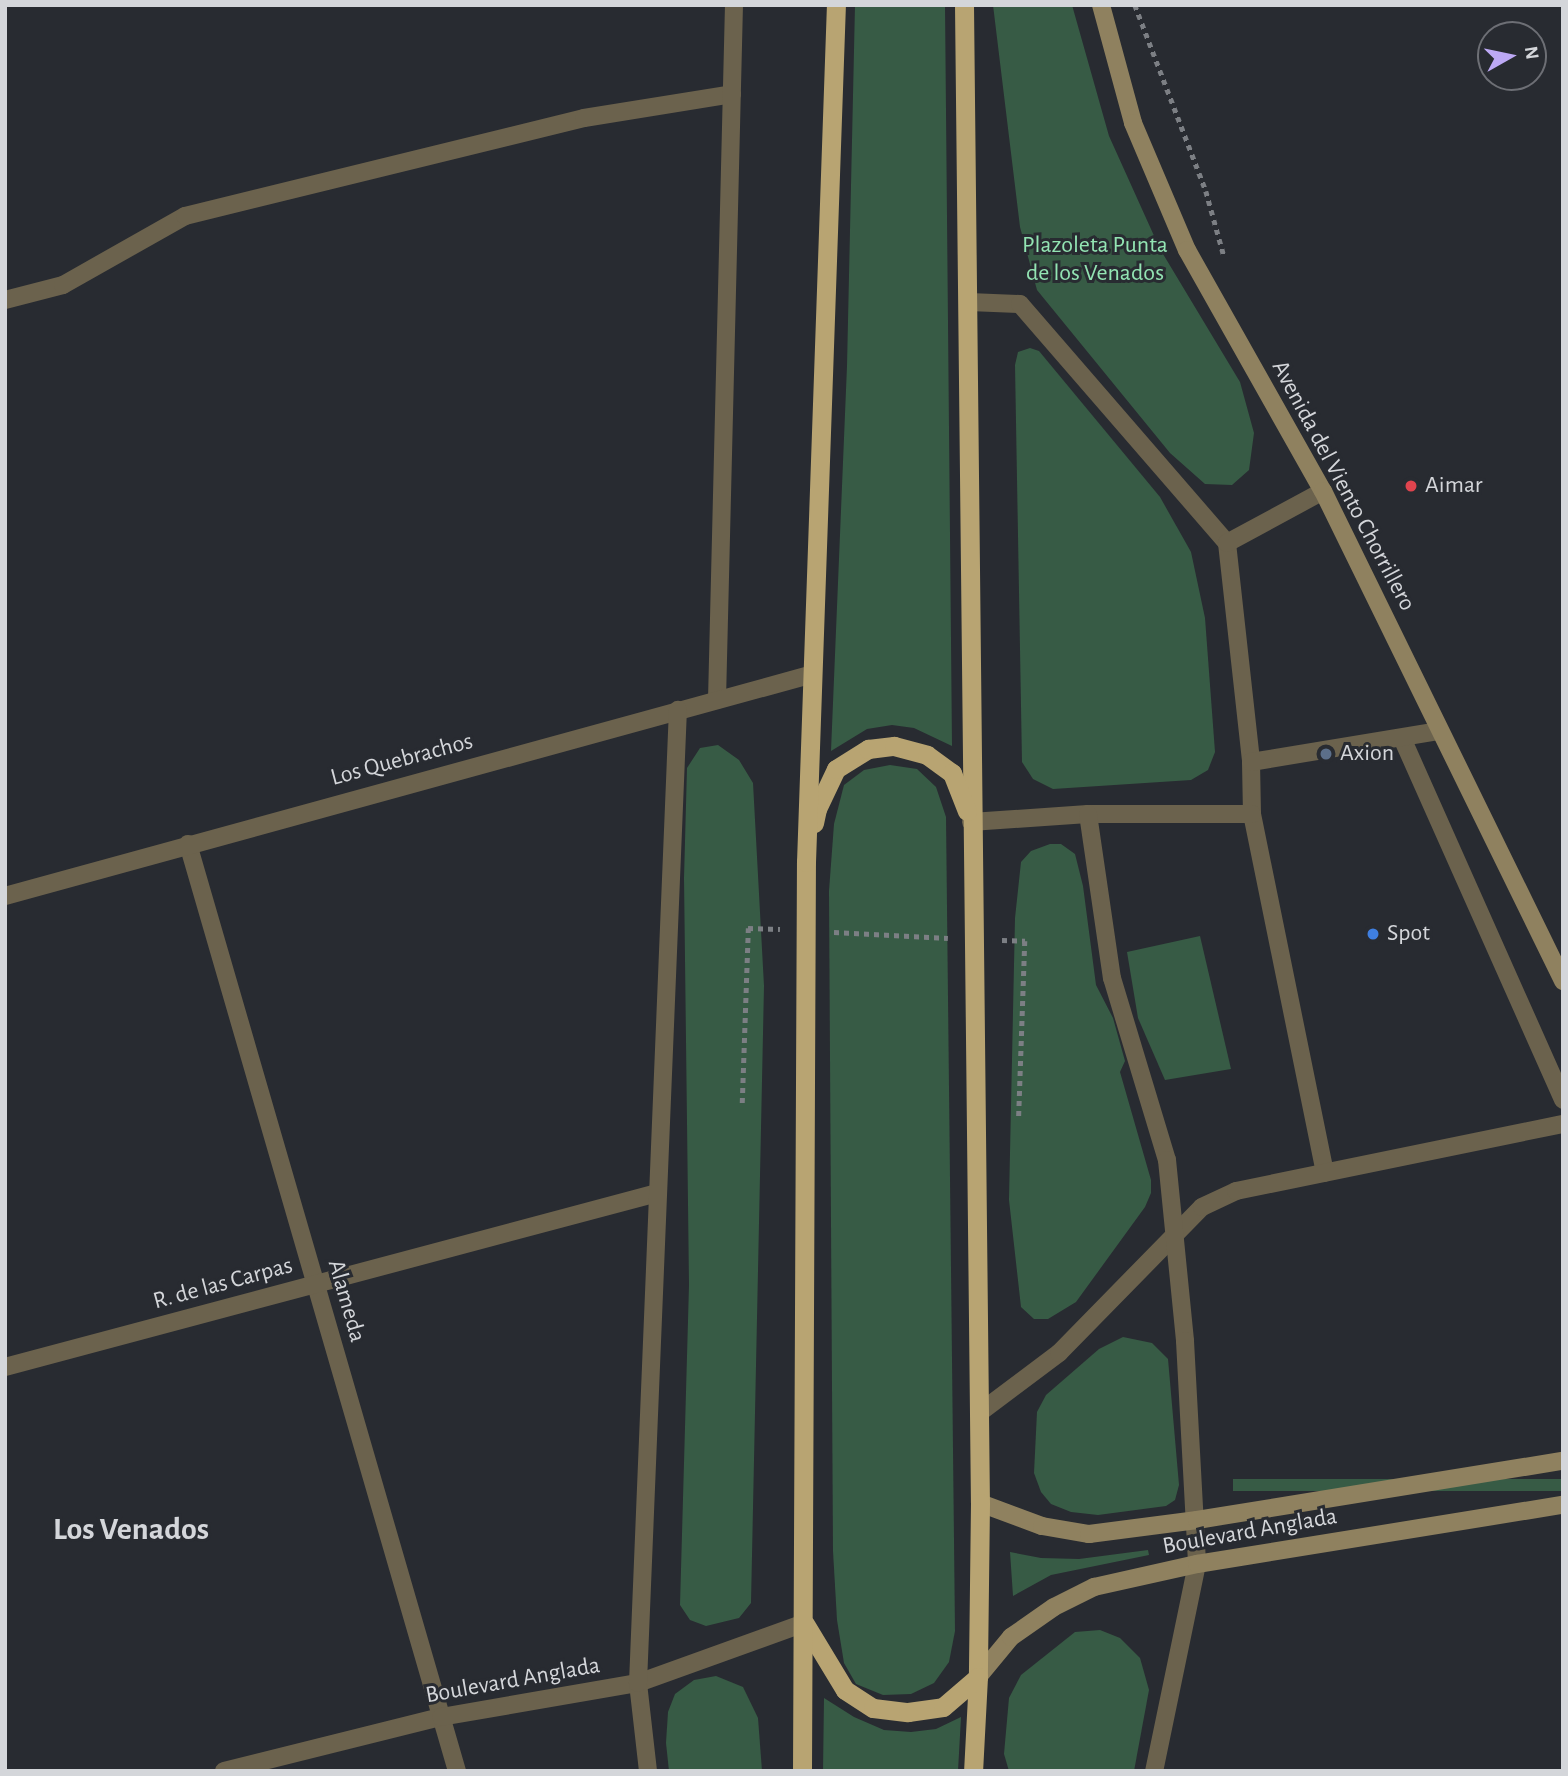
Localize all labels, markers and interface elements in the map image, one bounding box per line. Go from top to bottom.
north arrow [1477,21,1547,91]
text: N [1521,45,1542,61]
park label: Plazoleta Punta de los Venados [1022,232,1168,288]
street label: Avenida del Viento Chorrillero [1265,356,1421,616]
place label: Aimar [1425,472,1482,500]
marker: Aimar [1403,478,1419,494]
street label: Los Quebrachos [328,727,476,793]
place label: Axion [1340,740,1394,768]
marker: Axion [1318,746,1334,762]
place label: Spot [1387,920,1430,948]
marker: Spot [1365,926,1381,942]
street label: R. de las Carpas [150,1252,296,1316]
street label: Alameda [321,1256,371,1346]
street label: Boulevard Anglada [1161,1502,1339,1562]
district label: Los Venados [53,1510,209,1548]
street label: Boulevard Anglada [424,1651,602,1711]

